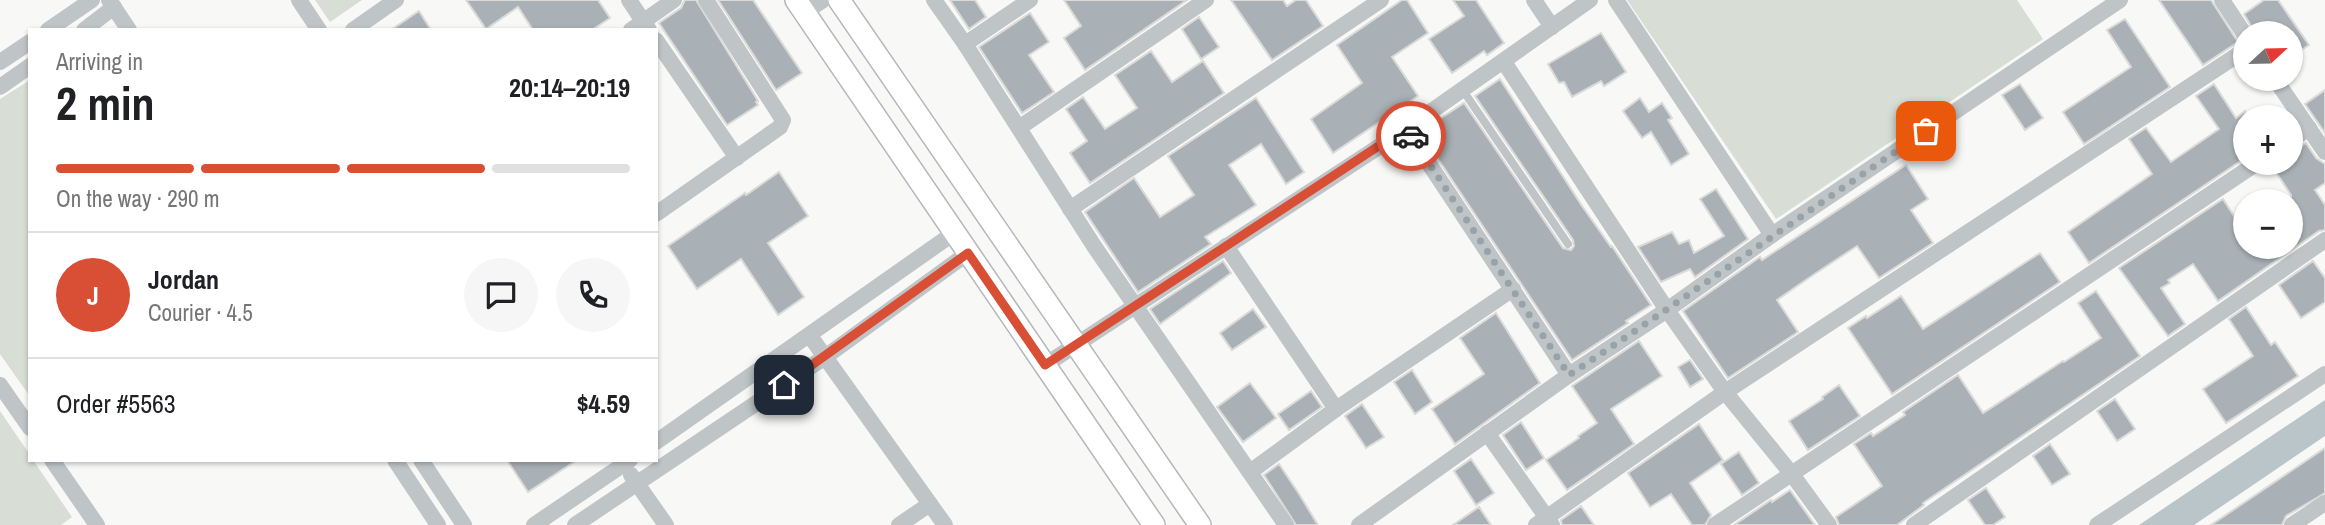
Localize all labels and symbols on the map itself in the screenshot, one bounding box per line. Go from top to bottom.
north arrow [2233,21,2303,91]
courier [1376,101,1446,171]
pin [1896,101,1956,161]
pin [754,355,814,415]

